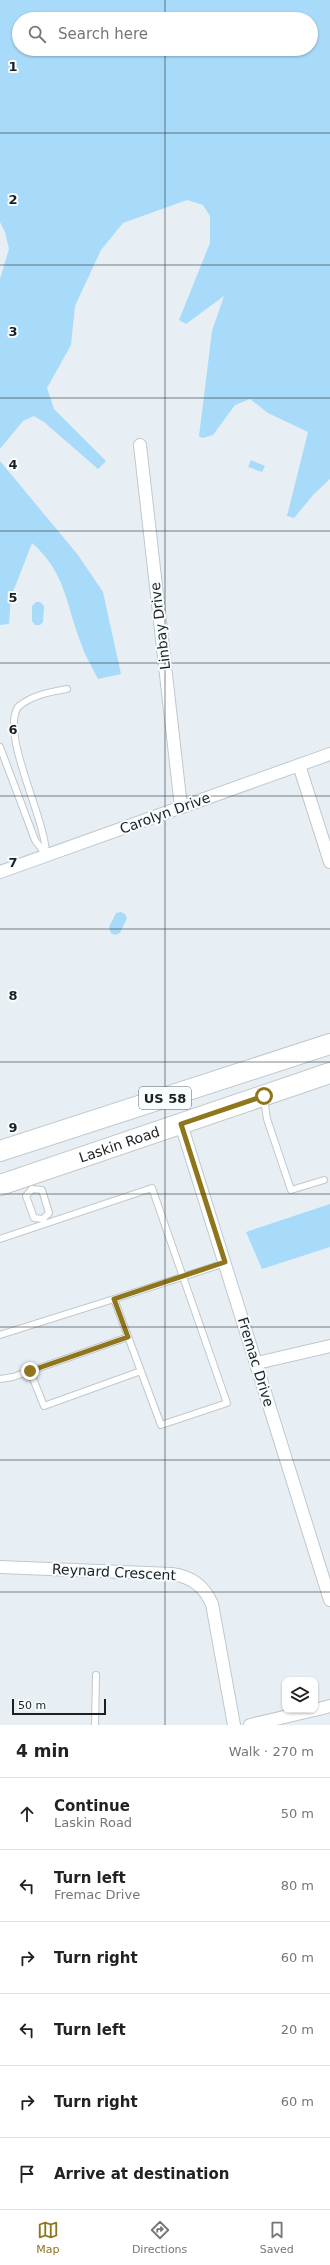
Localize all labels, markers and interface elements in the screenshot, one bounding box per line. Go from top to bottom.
search box [12,12,318,56]
icon: search [26,23,48,45]
text: Search here [58,25,148,43]
text: 1 [8,59,18,74]
text: 2 [8,192,18,207]
text: 3 [8,324,18,339]
text: 4 [8,457,18,472]
street label: Linbay Drive [147,581,173,671]
text: 5 [8,590,18,605]
text: 6 [8,722,18,737]
street label: Carolyn Drive [118,789,212,837]
text: 7 [8,855,18,870]
text: 8 [8,988,18,1003]
road number: US 58 [139,1087,191,1109]
route start [255,1087,273,1105]
text: 9 [8,1120,18,1135]
street label: Laskin Road [77,1123,162,1166]
street label: Fremac Drive [235,1315,277,1409]
route end [21,1362,39,1380]
street label: Reynard Crescent [52,1561,177,1583]
map controls [282,1677,318,1713]
button: layers [282,1677,318,1713]
scale bar [12,1697,106,1716]
text: 50 m [18,1699,46,1712]
text: 4 min [16,1741,69,1761]
text: Walk · 270 m [229,1744,314,1759]
text: Continue [54,1797,130,1815]
icon: ahead [16,1803,38,1825]
text: 50 m [281,1806,314,1821]
text: Laskin Road [54,1815,132,1830]
text: Turn left [54,1869,126,1887]
icon: left [16,1875,38,1897]
text: 80 m [281,1878,314,1893]
text: Fremac Drive [54,1887,140,1902]
icon: right [16,1947,38,1969]
text: Turn right [54,1949,138,1967]
text: 60 m [281,1950,314,1965]
icon: left [16,2019,38,2041]
text: Turn left [54,2021,126,2039]
text: 20 m [281,2022,314,2037]
icon: right [16,2091,38,2113]
text: Turn right [54,2093,138,2111]
text: 60 m [281,2094,314,2109]
icon: arrive [16,2163,38,2185]
text: Arrive at destination [54,2165,229,2183]
tab: Map [36,2219,59,2256]
tab: Directions [132,2219,187,2256]
tab: Saved [260,2219,294,2256]

